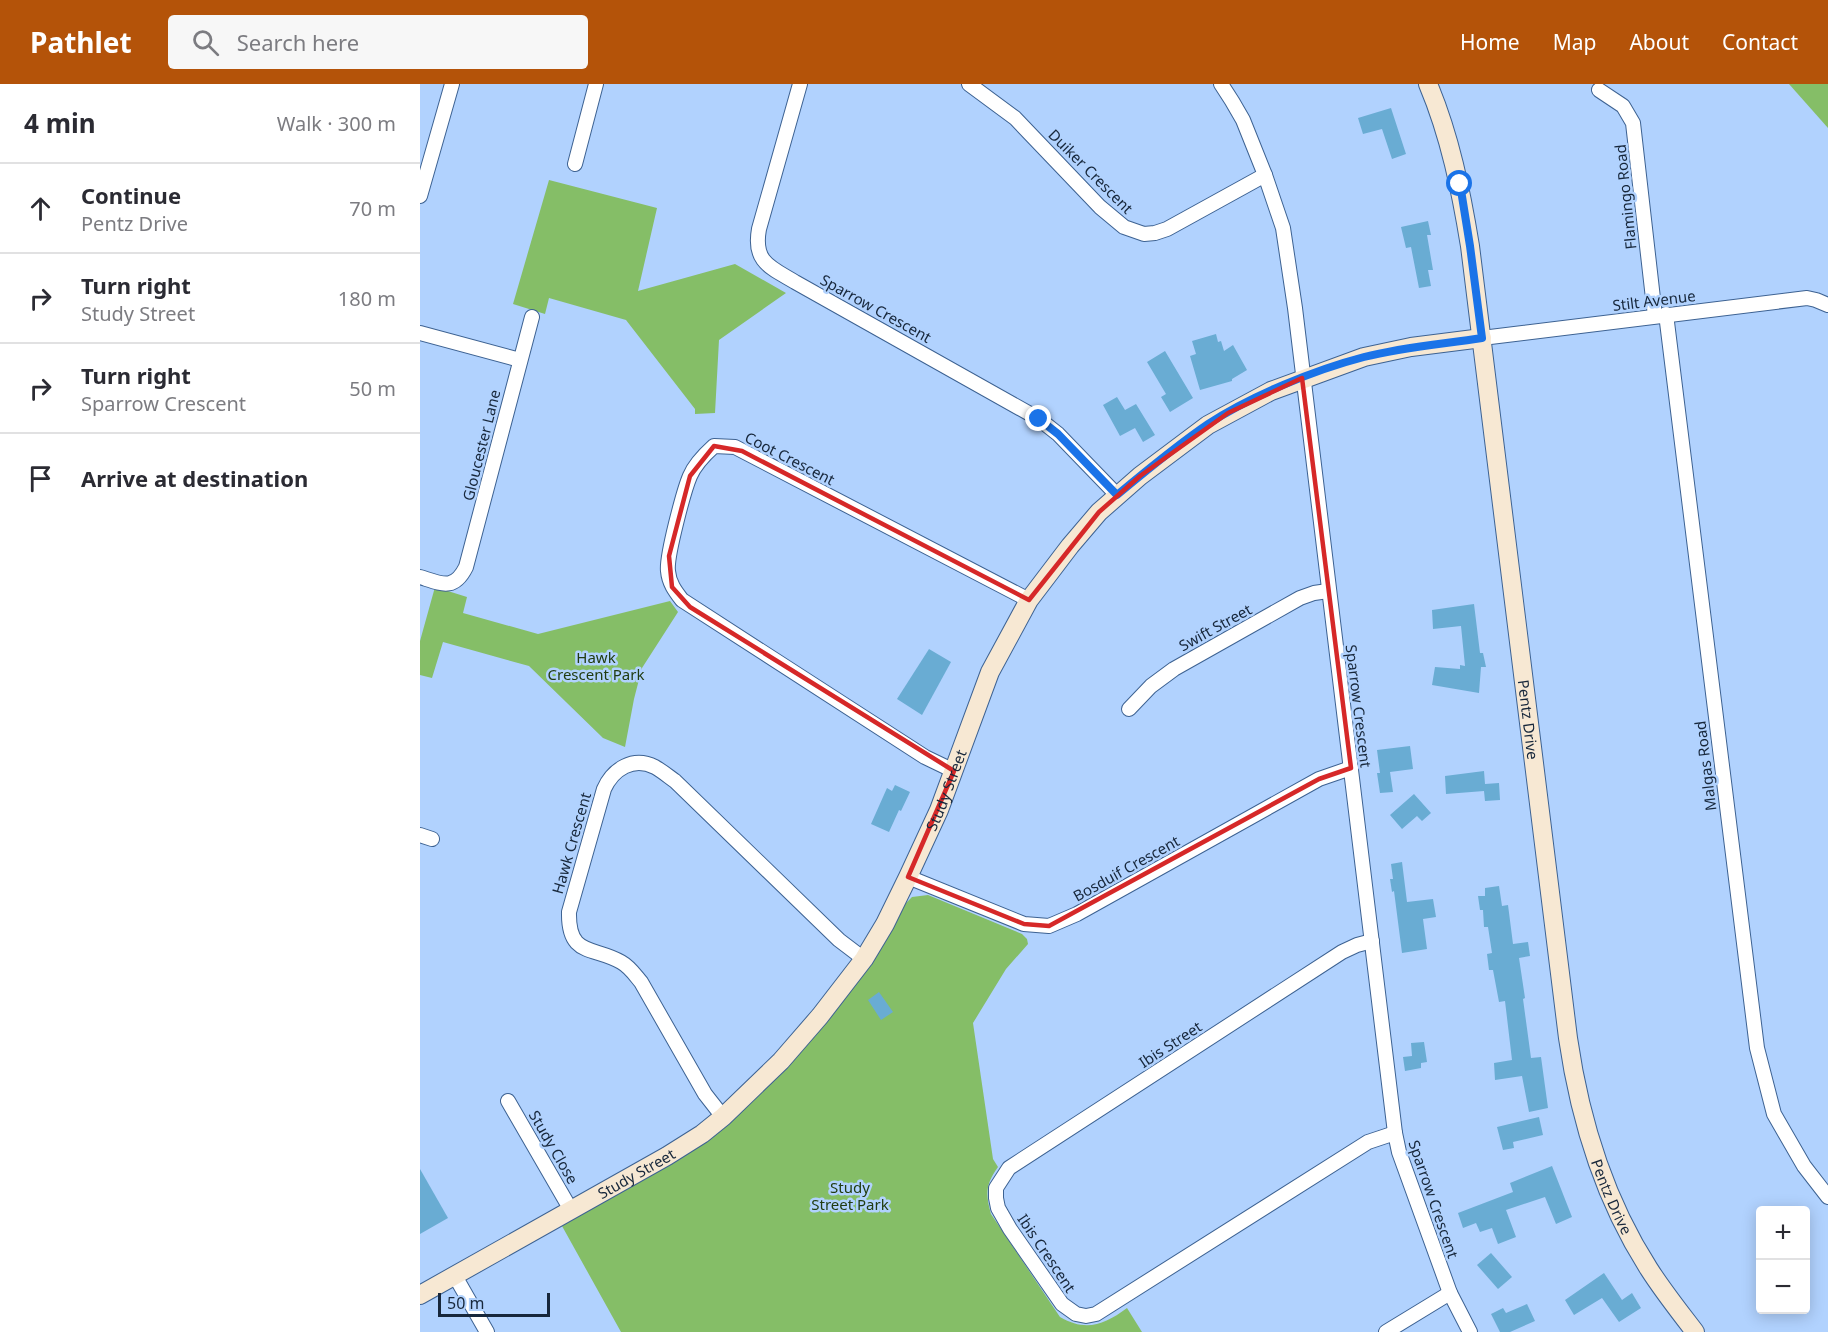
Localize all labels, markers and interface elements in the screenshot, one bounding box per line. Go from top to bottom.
search box [168,15,588,69]
text: Pathlet [30,23,132,61]
icon: search [189,26,222,59]
text: Search here [237,27,359,57]
text: Home [1460,28,1520,56]
text: Map [1553,28,1596,56]
text: About [1629,28,1689,56]
text: Contact [1722,28,1798,56]
text: 4 min [24,105,96,141]
text: Walk · 300 m [277,110,396,137]
street label: Duiker Crescent [1044,124,1138,218]
street label: Flamingo Road [1610,144,1640,250]
route start [1446,170,1472,196]
text: Continue [81,180,181,210]
icon: ahead [24,192,57,225]
text: 70 m [349,195,396,222]
text: Pentz Drive [81,210,188,237]
street label: Sparrow Crescent [817,269,935,347]
text: Turn right [81,270,191,300]
icon: right [24,282,57,315]
text: 180 m [338,285,396,312]
street label: Stilt Avenue [1611,285,1697,315]
text: Study Street [81,300,195,327]
text: Turn right [81,360,191,390]
icon: right [24,372,57,405]
text: 50 m [349,375,396,402]
street label: Gloucester Lane [458,387,504,503]
text: Sparrow Crescent [81,390,246,417]
route end [1025,405,1051,431]
street label: Coot Crescent [742,427,839,489]
icon: arrive [24,462,57,495]
text: Arrive at destination [81,463,308,493]
street label: Swift Street [1175,599,1255,655]
street label: Sparrow Crescent [1342,643,1377,769]
park label: Hawk Crescent Park [548,647,644,684]
street label: Pentz Drive [1514,679,1543,761]
street label: Malgas Road [1690,720,1720,812]
street label: Study Street [921,746,971,834]
street label: Hawk Crescent [547,789,595,896]
street label: Bosduif Crescent [1069,830,1183,906]
street label: Ibis Street [1135,1016,1206,1072]
street label: Study Close [525,1107,583,1187]
street label: Sparrow Crescent [1404,1137,1464,1261]
street label: Study Street [594,1143,679,1203]
street label: Pentz Drive [1587,1156,1637,1238]
park label: Study Street Park [811,1177,889,1214]
map controls [1756,1206,1810,1314]
button: + [1756,1206,1810,1260]
street label: Ibis Crescent [1013,1210,1081,1297]
button: − [1756,1260,1810,1314]
scale bar [438,1290,550,1318]
text: 50 m [447,1292,484,1314]

